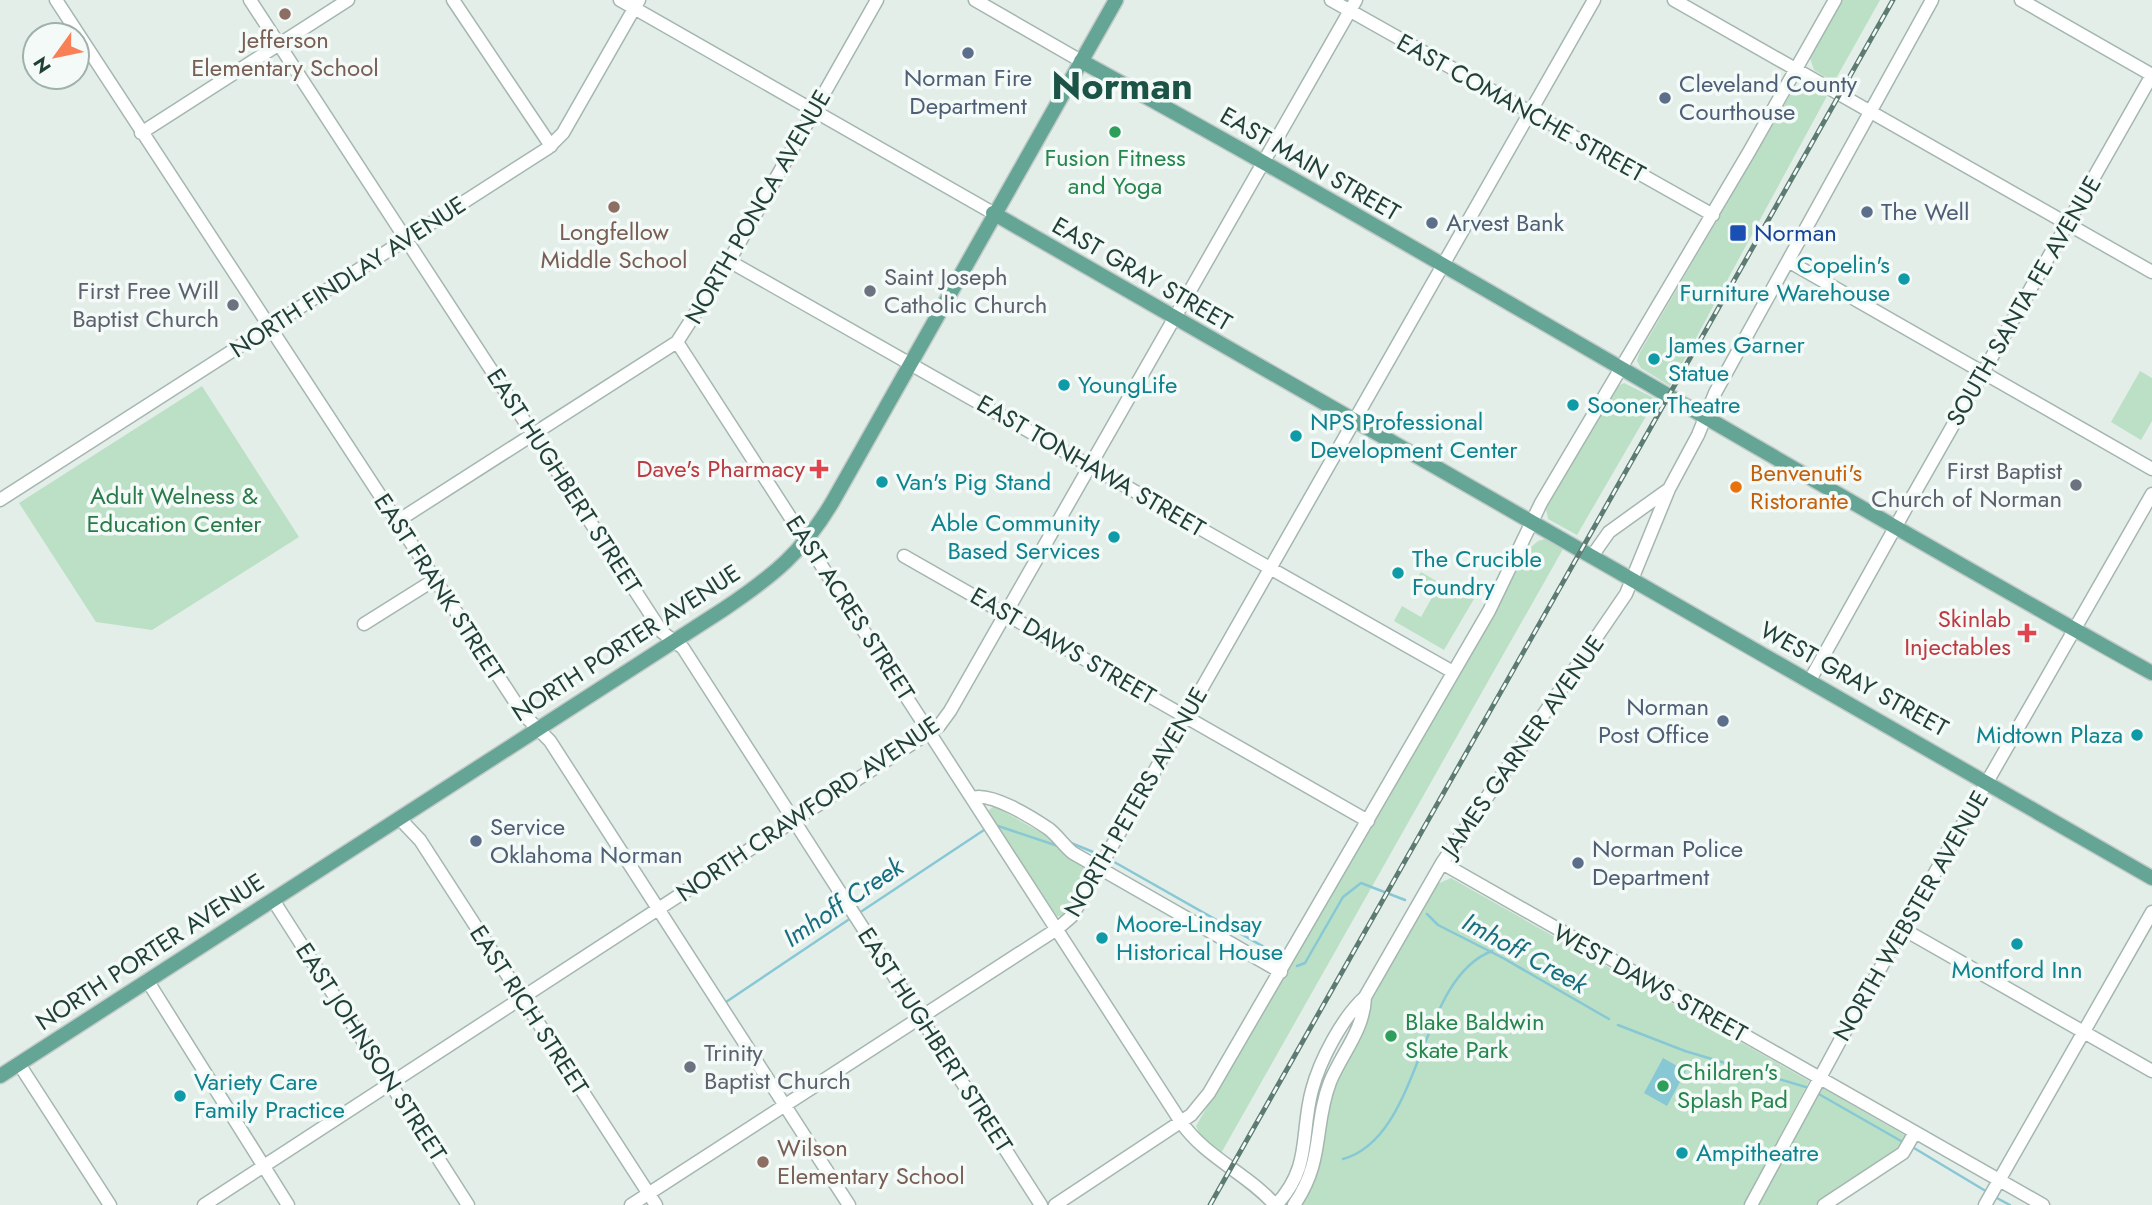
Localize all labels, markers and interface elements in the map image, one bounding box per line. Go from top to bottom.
marker: Jefferson Elementary School [277,6,293,22]
north arrow [21,21,91,91]
place label: Jefferson Elementary School [191,22,379,85]
street label: EAST COMANCHE STREET [1391,25,1652,191]
marker: Norman Fire Department [960,45,976,61]
text: N [27,51,58,79]
district label: Norman [1051,58,1193,113]
place label: Norman Fire Department [904,60,1032,123]
place label: Cleveland County Courthouse [1679,66,1858,129]
street label: NORTH PONCA AVENUE [676,83,839,331]
marker: Cleveland County Courthouse [1657,90,1673,106]
street label: EAST MAIN STREET [1214,98,1407,229]
marker: Fusion Fitness and Yoga [1107,124,1123,140]
place label: Fusion Fitness and Yoga [1044,140,1186,203]
street label: SOUTH SANTA FE AVENUE [1937,169,2110,432]
street label: NORTH FINDLAY AVENUE [223,187,473,366]
place label: The Well [1881,194,1970,229]
marker: Longfellow Middle School [606,199,622,215]
marker: The Well [1859,204,1875,220]
place label: Arvest Bank [1446,205,1565,240]
street label: EAST GRAY STREET [1046,208,1239,339]
place label: Longfellow Middle School [540,214,688,277]
marker: Arvest Bank [1424,215,1440,231]
place label: Norman [1754,215,1837,250]
marker: Norman [1728,223,1748,243]
place label: Copelin's Furniture Warehouse [1680,247,1890,310]
place label: Saint Joseph Catholic Church [884,259,1047,322]
marker: Copelin's Furniture Warehouse [1896,271,1912,287]
place label: First Free Will Baptist Church [72,273,219,336]
marker: Saint Joseph Catholic Church [862,283,878,299]
marker: First Free Will Baptist Church [225,297,241,313]
place label: James Garner Statue [1665,327,1806,390]
marker: James Garner Statue [1646,351,1662,367]
street label: EAST HUGHBERT STREET [478,361,650,600]
place label: YoungLife [1078,367,1177,402]
marker: YoungLife [1056,377,1072,393]
street label: EAST TONHAWA STREET [971,386,1212,545]
place label: Sooner Theatre [1587,387,1740,422]
marker: Sooner Theatre [1565,397,1581,413]
place label: NPS Professional Development Center [1310,404,1518,467]
marker: NPS Professional Development Center [1288,428,1304,444]
place label: Dave's Pharmacy [636,451,805,486]
place label: First Baptist Church of Norman [1871,453,2062,516]
place label: Benvenuti's Ristorante [1750,455,1862,518]
marker: Dave's Pharmacy [811,461,827,477]
place label: Van's Pig Stand [896,464,1051,499]
marker: Van's Pig Stand [874,474,890,490]
marker: First Baptist Church of Norman [2068,477,2084,493]
park label: Adult Welness & Education Center [86,478,262,541]
marker: Benvenuti's Ristorante [1728,479,1744,495]
street label: EAST FRANK STREET [366,486,513,687]
place label: Able Community Based Services [931,505,1100,568]
street label: EAST ACRES STREET [777,508,923,707]
marker: Able Community Based Services [1106,529,1122,545]
place label: The Crucible Foundry [1412,541,1542,604]
street label: NORTH PORTER AVENUE [504,555,747,730]
marker: The Crucible Foundry [1390,565,1406,581]
street label: EAST DAWS STREET [964,578,1163,713]
place label: Skinlab Injectables [1904,601,2011,664]
street label: WEST GRAY STREET [1754,612,1955,745]
marker: Skinlab Injectables [2017,623,2037,643]
street label: JAMES GARNER AVENUE [1431,628,1612,866]
street label: NORTH PETERS AVENUE [1055,680,1216,923]
place label: Norman Post Office [1598,689,1709,752]
street label: NORTH CRAWFORD AVENUE [669,707,946,910]
marker: Norman Post Office [1715,713,1731,729]
place label: Midtown Plaza [1976,717,2123,752]
marker: Midtown Plaza [2129,727,2145,743]
street label: NORTH WEBSTER AVENUE [1824,784,1997,1048]
place label: Service Oklahoma Norman [490,809,683,872]
place label: Norman Police Department [1592,831,1743,894]
marker: Service Oklahoma Norman [468,833,484,849]
water label: Imhoff Creek [775,847,912,956]
marker: Norman Police Department [1570,855,1586,871]
street label: NORTH PORTER AVENUE [28,864,271,1039]
water label: Imhoff Creek [1456,903,1596,1004]
place label: Moore-Lindsay Historical House [1116,906,1283,969]
street label: WEST DAWS STREET [1547,915,1754,1050]
street label: EAST RICH STREET [461,918,597,1101]
street label: EAST HUGHBERT STREET [849,920,1021,1159]
marker: Moore-Lindsay Historical House [1094,930,1110,946]
street label: EAST JOHNSON STREET [288,936,455,1168]
marker: Montford Inn [2009,936,2025,952]
place label: Montford Inn [1951,952,2083,987]
place label: Blake Baldwin Skate Park [1405,1004,1545,1067]
marker: Blake Baldwin Skate Park [1383,1028,1399,1044]
place label: Trinity Baptist Church [704,1035,851,1098]
place label: Children's Splash Pad [1677,1054,1788,1117]
marker: Trinity Baptist Church [682,1059,698,1075]
place label: Variety Care Family Practice [194,1064,345,1127]
marker: Children's Splash Pad [1655,1078,1671,1094]
marker: Variety Care Family Practice [172,1088,188,1104]
place label: Wilson Elementary School [777,1130,965,1193]
place label: Ampitheatre [1696,1135,1819,1170]
marker: Ampitheatre [1674,1145,1690,1161]
marker: Wilson Elementary School [755,1154,771,1170]

